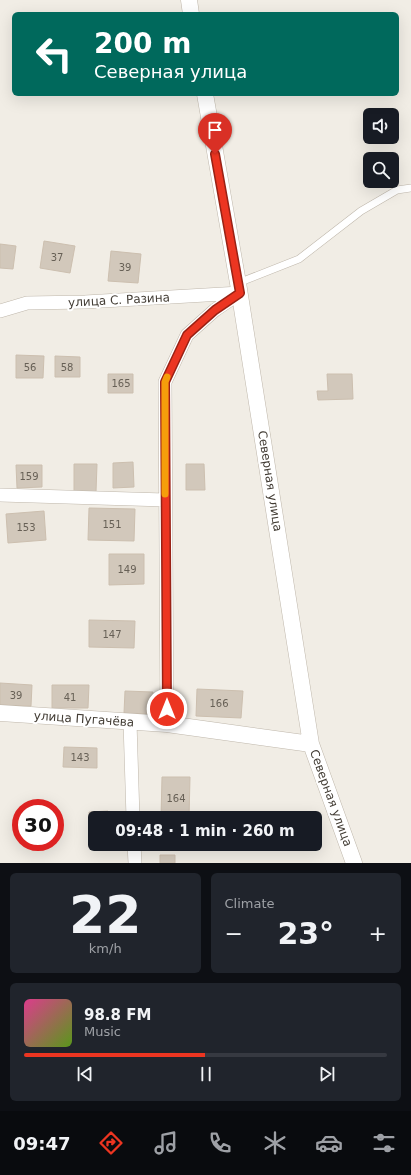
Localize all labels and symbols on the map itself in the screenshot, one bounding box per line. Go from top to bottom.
pin [198,113,232,154]
house number: 37 [51,252,63,263]
house number: 39 [119,262,131,273]
street label: улица С. Разина [68,290,170,310]
house number: 56 [24,362,36,373]
house number: 58 [61,362,73,373]
house number: 165 [111,378,131,389]
street label: Северная улица [255,429,285,533]
house number: 159 [19,471,39,482]
house number: 151 [102,519,122,530]
house number: 153 [16,522,36,533]
house number: 149 [117,564,137,575]
house number: 147 [102,629,122,640]
position arrow [146,688,188,730]
house number: 39 [10,690,22,701]
house number: 41 [64,692,76,703]
house number: 166 [209,698,229,709]
street label: улица Пугачёва [33,709,135,729]
street label: Северная улица [307,748,355,848]
house number: 143 [70,752,90,763]
house number: 164 [166,793,186,804]
speed limit sign: 30 [12,799,64,851]

